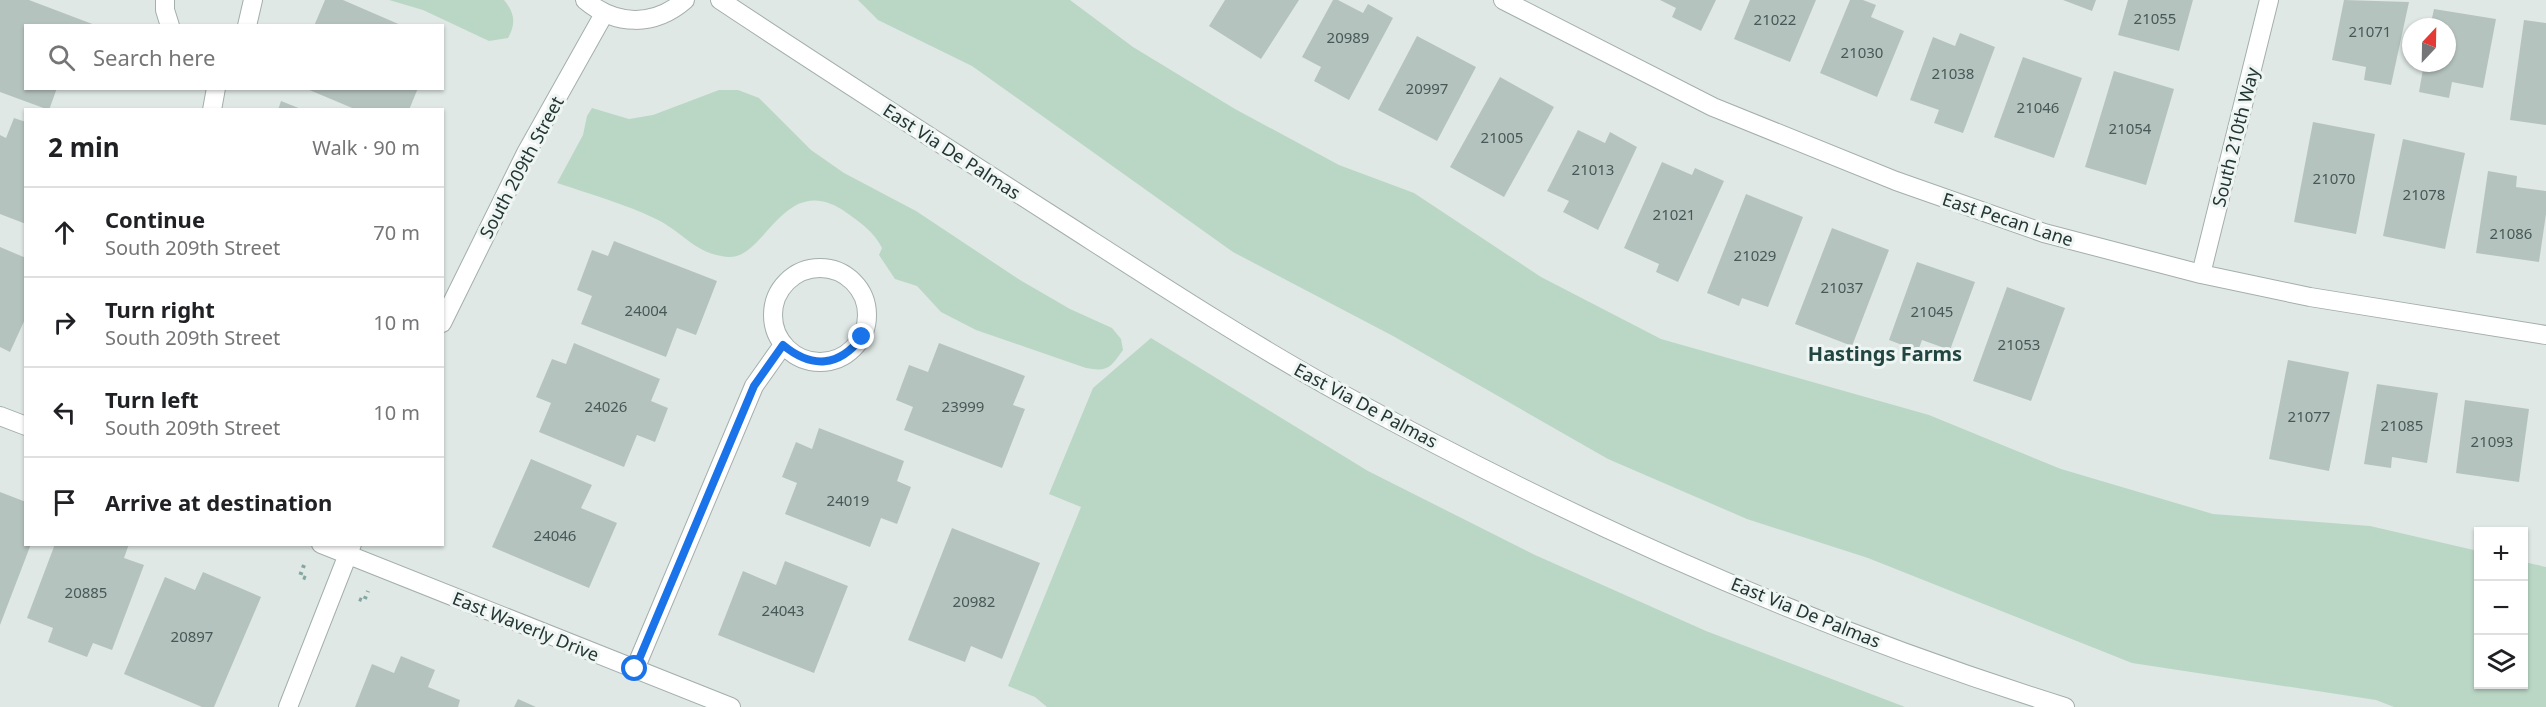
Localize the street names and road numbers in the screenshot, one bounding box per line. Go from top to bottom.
street label: South 210th Way [2206,64,2264,209]
street label: South 209th Street [473,91,569,242]
street label: East Via De Palmas [879,98,1025,204]
street label: East Pecan Lane [1939,187,2077,251]
street label: East Via De Palmas [1290,357,1442,453]
street label: East Via De Palmas [1728,571,1884,653]
street label: East Waverly Drive [449,586,603,666]

